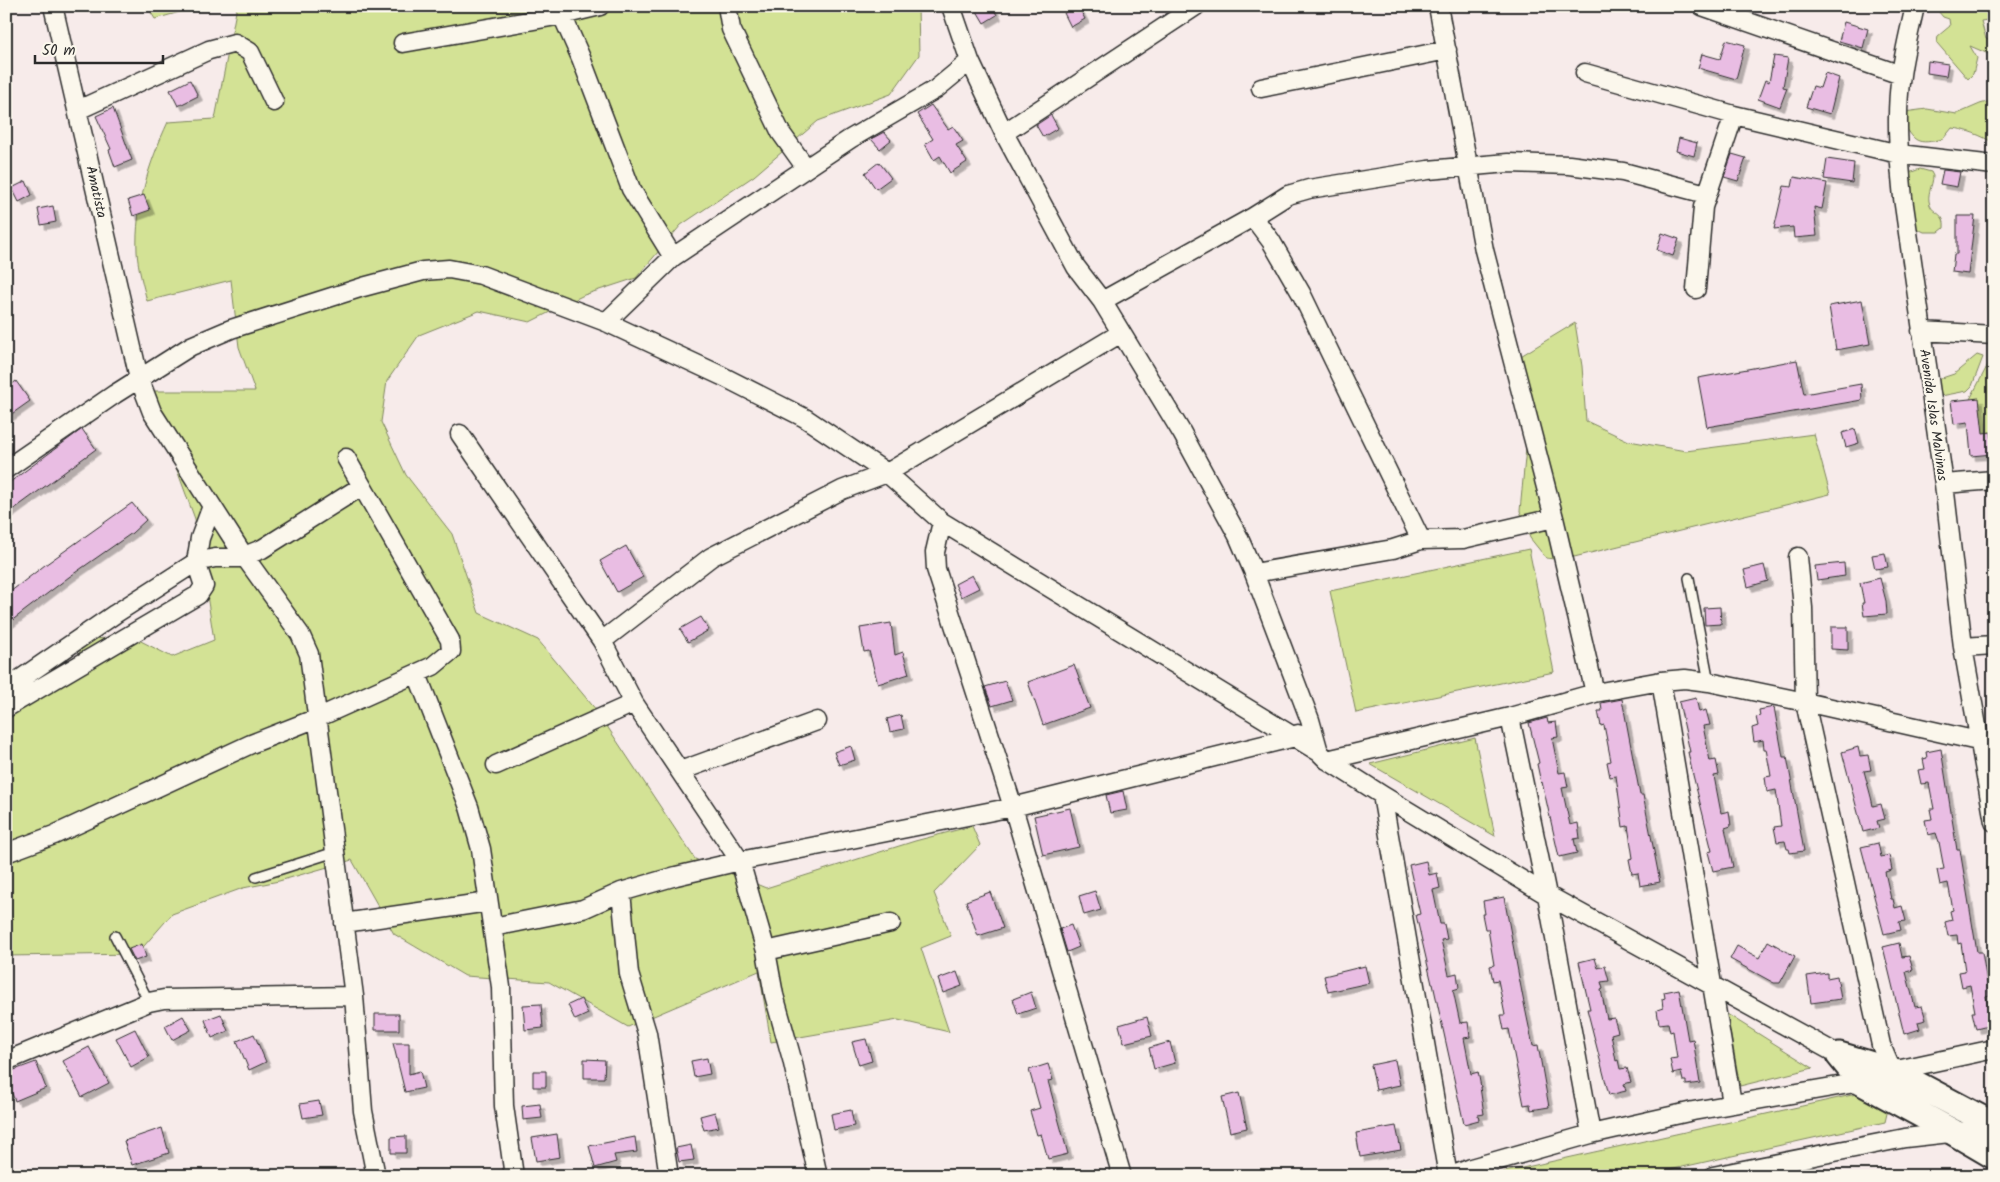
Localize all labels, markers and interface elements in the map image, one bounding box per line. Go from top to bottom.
scale bar [35,32,162,64]
text: 50 m [42,39,76,63]
street label: Amatista [79,164,113,220]
street label: Avenida Islas Malvinas [1913,348,1953,482]

